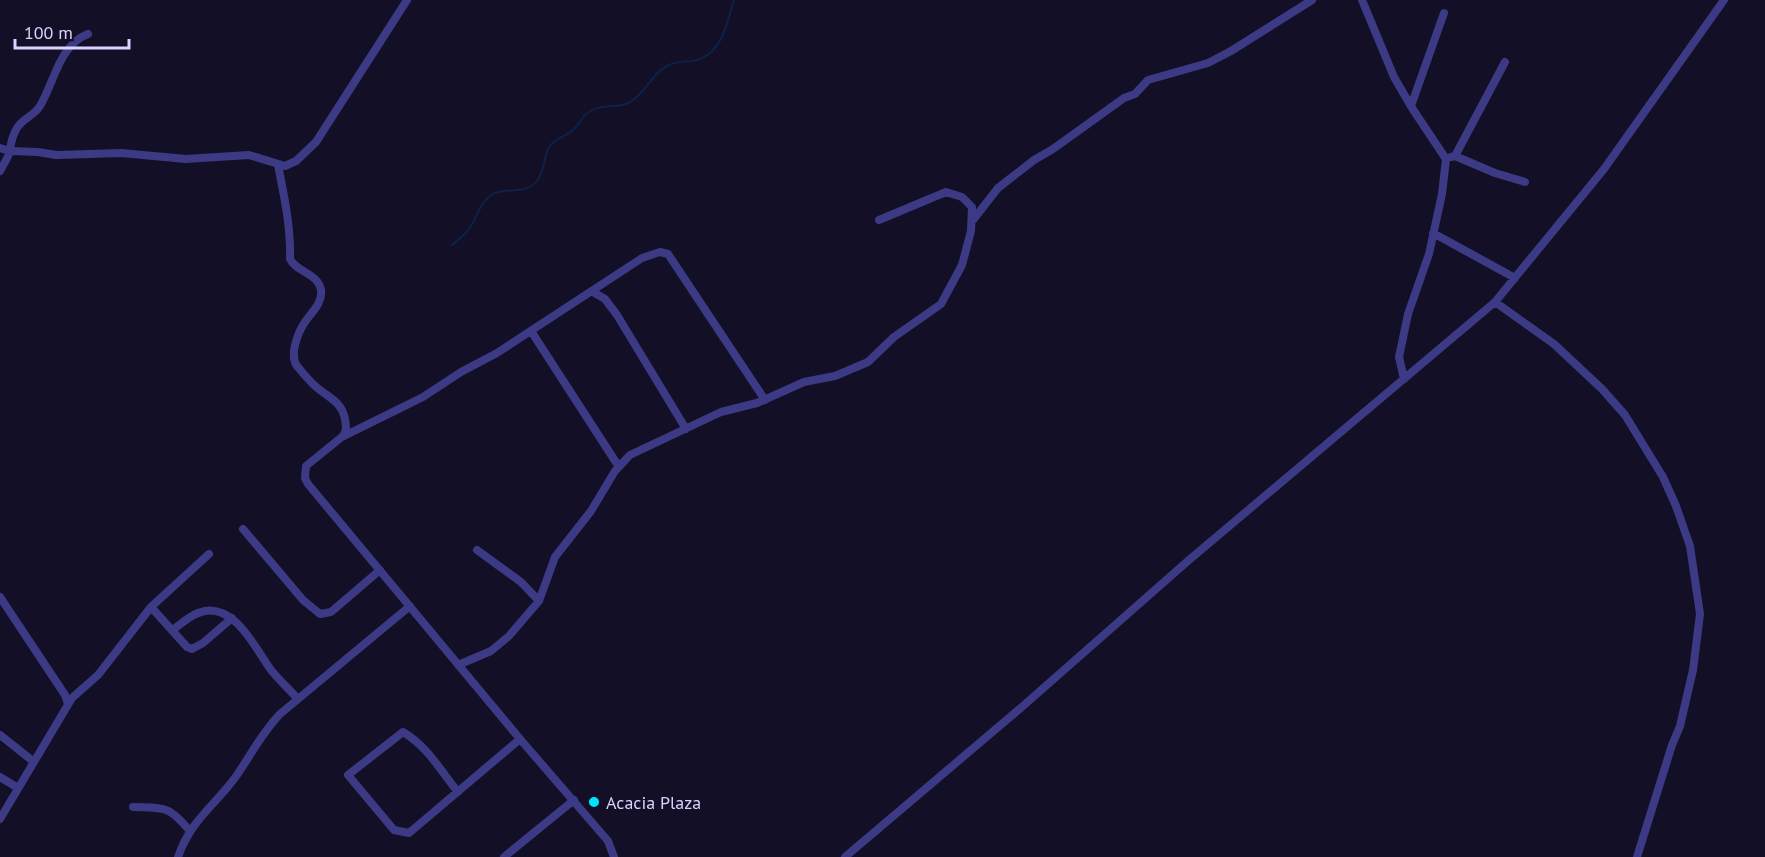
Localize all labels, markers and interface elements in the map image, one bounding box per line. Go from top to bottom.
scale bar [15,12,129,50]
text: 100 m [24,21,73,44]
place label: Acacia Plaza [606,791,701,814]
marker: Acacia Plaza [587,795,601,809]

